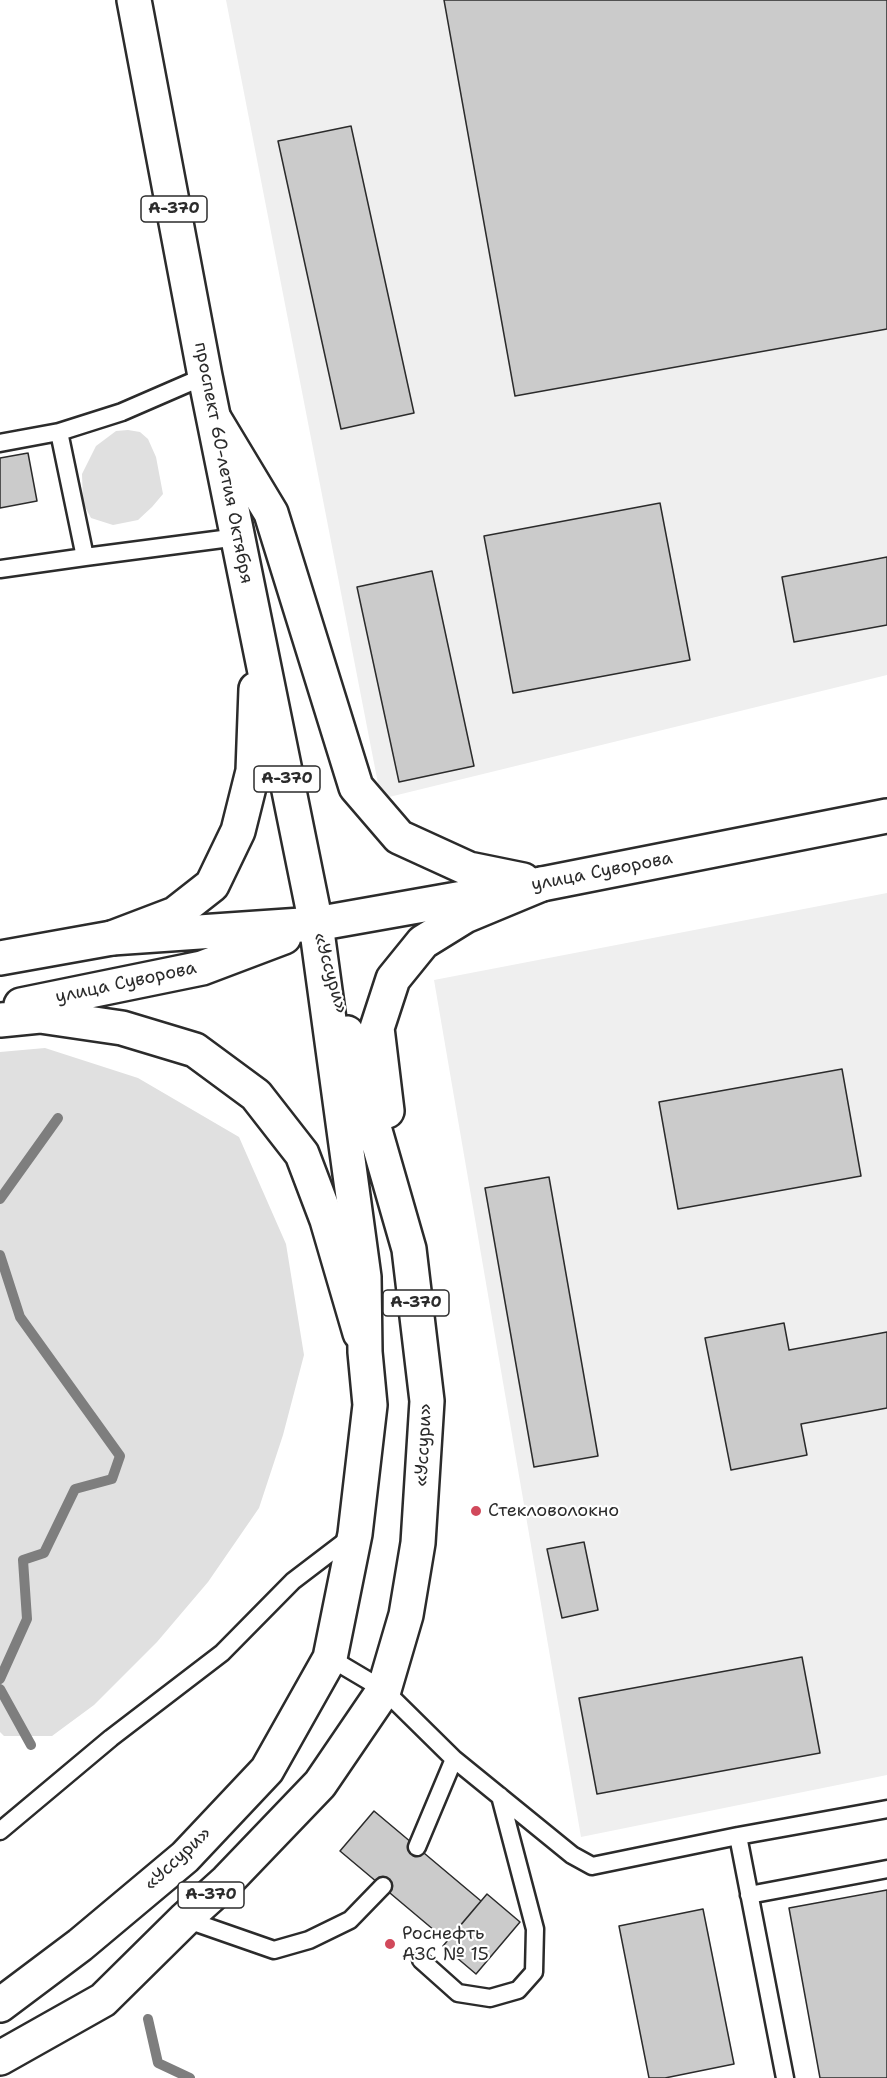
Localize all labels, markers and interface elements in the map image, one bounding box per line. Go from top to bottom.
road number: А-370 [141,196,207,222]
street label: проспект 60-летия Октября [189,340,257,586]
road number: А-370 [254,766,320,792]
street label: улица Суворова [529,848,675,896]
street label: «Уссури» [308,930,352,1016]
street label: улица Суворова [54,958,198,1008]
road number: А-370 [383,1290,449,1316]
street label: «Уссури» [411,1403,437,1487]
place label: Стекловолокно [488,1500,619,1522]
marker: Стекловолокно [469,1504,483,1518]
street label: «Уссури» [140,1823,216,1895]
road number: А-370 [178,1882,244,1908]
place label: Роснефть АЗС № 15 [402,1923,489,1966]
marker: Роснефть АЗС № 15 [383,1937,397,1951]

